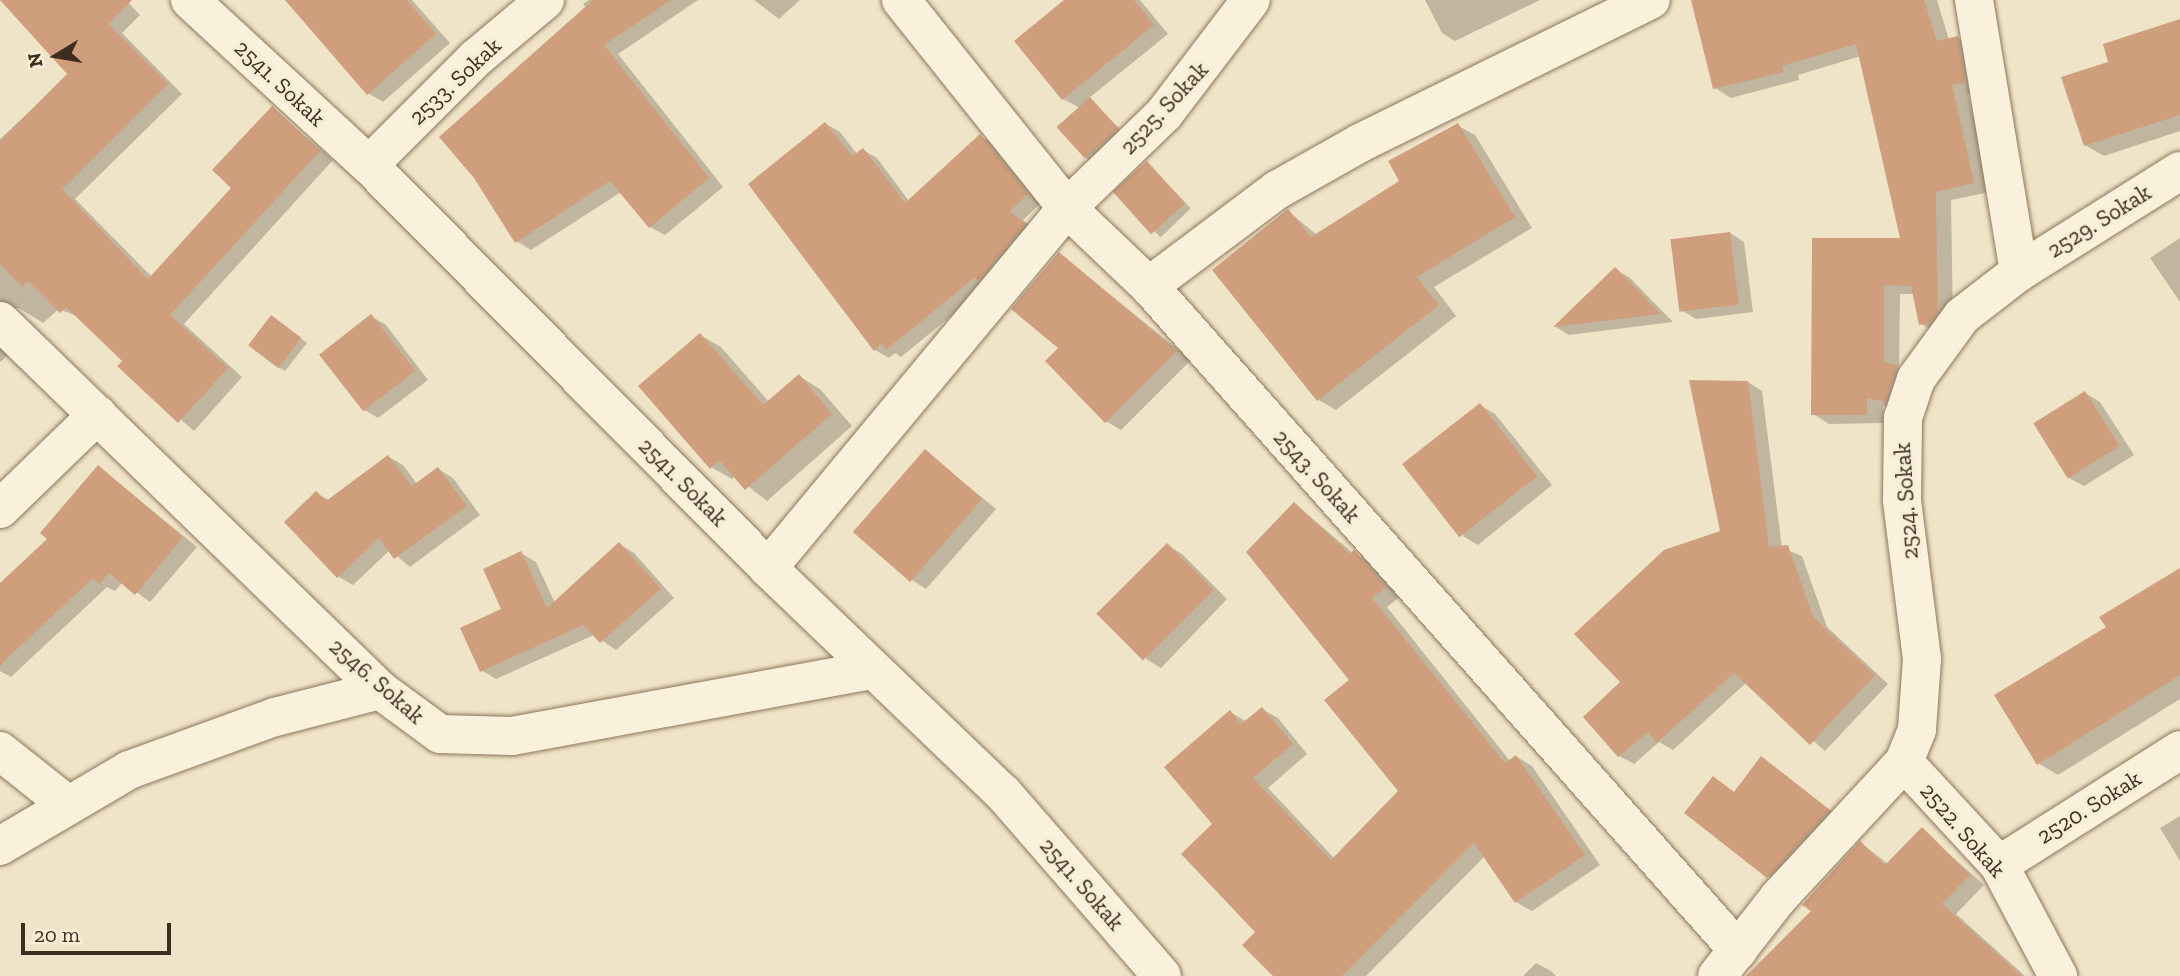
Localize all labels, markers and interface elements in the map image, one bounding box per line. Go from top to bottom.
north arrow [21,21,91,91]
street label: 2533. Sokak [403,32,507,130]
street label: 2541. Sokak [229,34,331,132]
text: N [22,51,48,69]
street label: 2525. Sokak [1114,56,1214,160]
street label: 2529. Sokak [2042,178,2156,264]
street label: 2543. Sokak [1268,424,1366,528]
street label: 2541. Sokak [633,432,733,532]
street label: 2524. Sokak [1888,442,1924,560]
street label: 2546. Sokak [324,632,430,730]
street label: 2520. Sokak [2032,764,2146,850]
street label: 2522. Sokak [1914,777,2012,883]
street label: 2541. Sokak [1034,832,1130,936]
scale bar [24,909,175,953]
text: 20 m [34,922,80,947]

